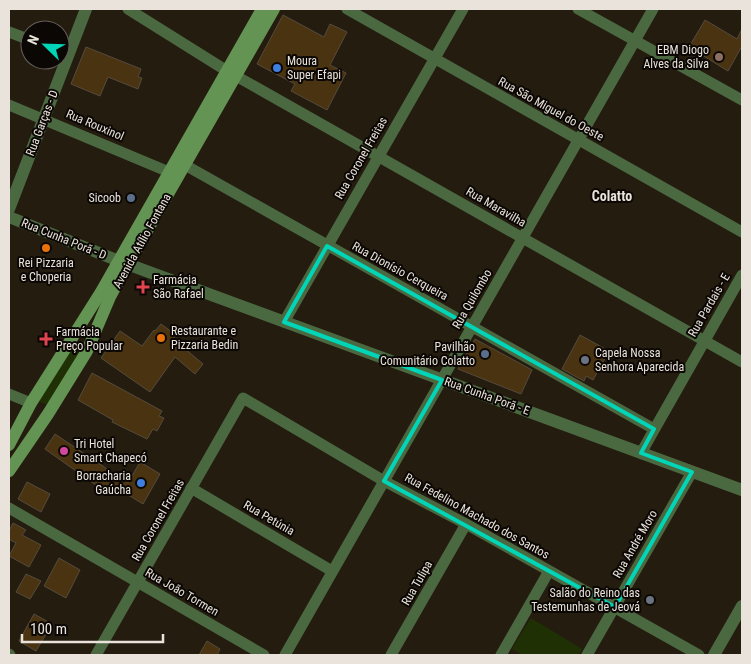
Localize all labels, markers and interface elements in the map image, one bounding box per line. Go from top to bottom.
north arrow [20,20,70,70]
text: N [24,33,42,47]
place label: EBM Diogo Alves da Silva [643,43,709,71]
marker: EBM Diogo Alves da Silva [713,51,725,63]
place label: Moura Super Efapi [287,54,341,82]
marker: Moura Super Efapi [271,62,283,74]
street label: Rua São Miguel do Oeste [496,74,606,144]
street label: Rua Garças - D [23,88,61,158]
street label: Rua Rouxinol [64,107,126,143]
street label: Rua Coronel Freitas [332,115,390,201]
street label: Rua Maravilha [464,184,529,230]
district label: Colatto [592,188,632,204]
place label: Sicoob [89,191,121,205]
street label: Avenida Atílio Fontana [110,191,174,291]
marker: Sicoob [125,192,137,204]
street label: Rua Cunha Porã - D [19,216,109,262]
street label: Rua Dionísio Cerqueira [350,239,451,303]
marker: Rei Pizzaria e Choperia [40,242,52,254]
place label: Rei Pizzaria e Choperia [18,256,74,284]
street label: Rua Quilombo [449,267,495,331]
street label: Rua Pardais - E [685,271,733,339]
place label: Farmácia São Rafael [153,273,204,301]
marker: Farmácia São Rafael [137,281,149,293]
place label: Restaurante e Pizzaria Bedin [171,324,238,352]
place label: Farmácia Preço Popular [56,325,123,353]
marker: Restaurante e Pizzaria Bedin [155,332,167,344]
marker: Farmácia Preço Popular [40,333,52,345]
place label: Pavilhão Comunitário Colatto [380,340,475,368]
place label: Capela Nossa Senhora Aparecida [595,346,684,374]
marker: Pavilhão Comunitário Colatto [479,348,491,360]
marker: Capela Nossa Senhora Aparecida [579,354,591,366]
street label: Rua Cunha Porã - E [443,374,532,418]
place label: Tri Hotel Smart Chapecó [74,437,147,465]
marker: Tri Hotel Smart Chapecó [58,445,70,457]
place label: Borracharia Gaúcha [76,469,131,497]
street label: Rua Fedelino Machado dos Santos [402,470,552,562]
street label: Rua Coronel Freitas [129,477,187,563]
marker: Borracharia Gaúcha [135,477,147,489]
street label: Rua Petúnia [241,498,297,538]
street label: Rua André Moro [610,508,660,580]
street label: Rua Tulipa [399,558,435,608]
street label: Rua João Tormen [143,565,221,619]
place label: Salão do Reino das Testemunhas de Jeová [531,586,640,614]
marker: Salão do Reino das Testemunhas de Jeová [644,594,656,606]
scale bar [22,612,164,644]
text: 100 m [30,620,67,638]

